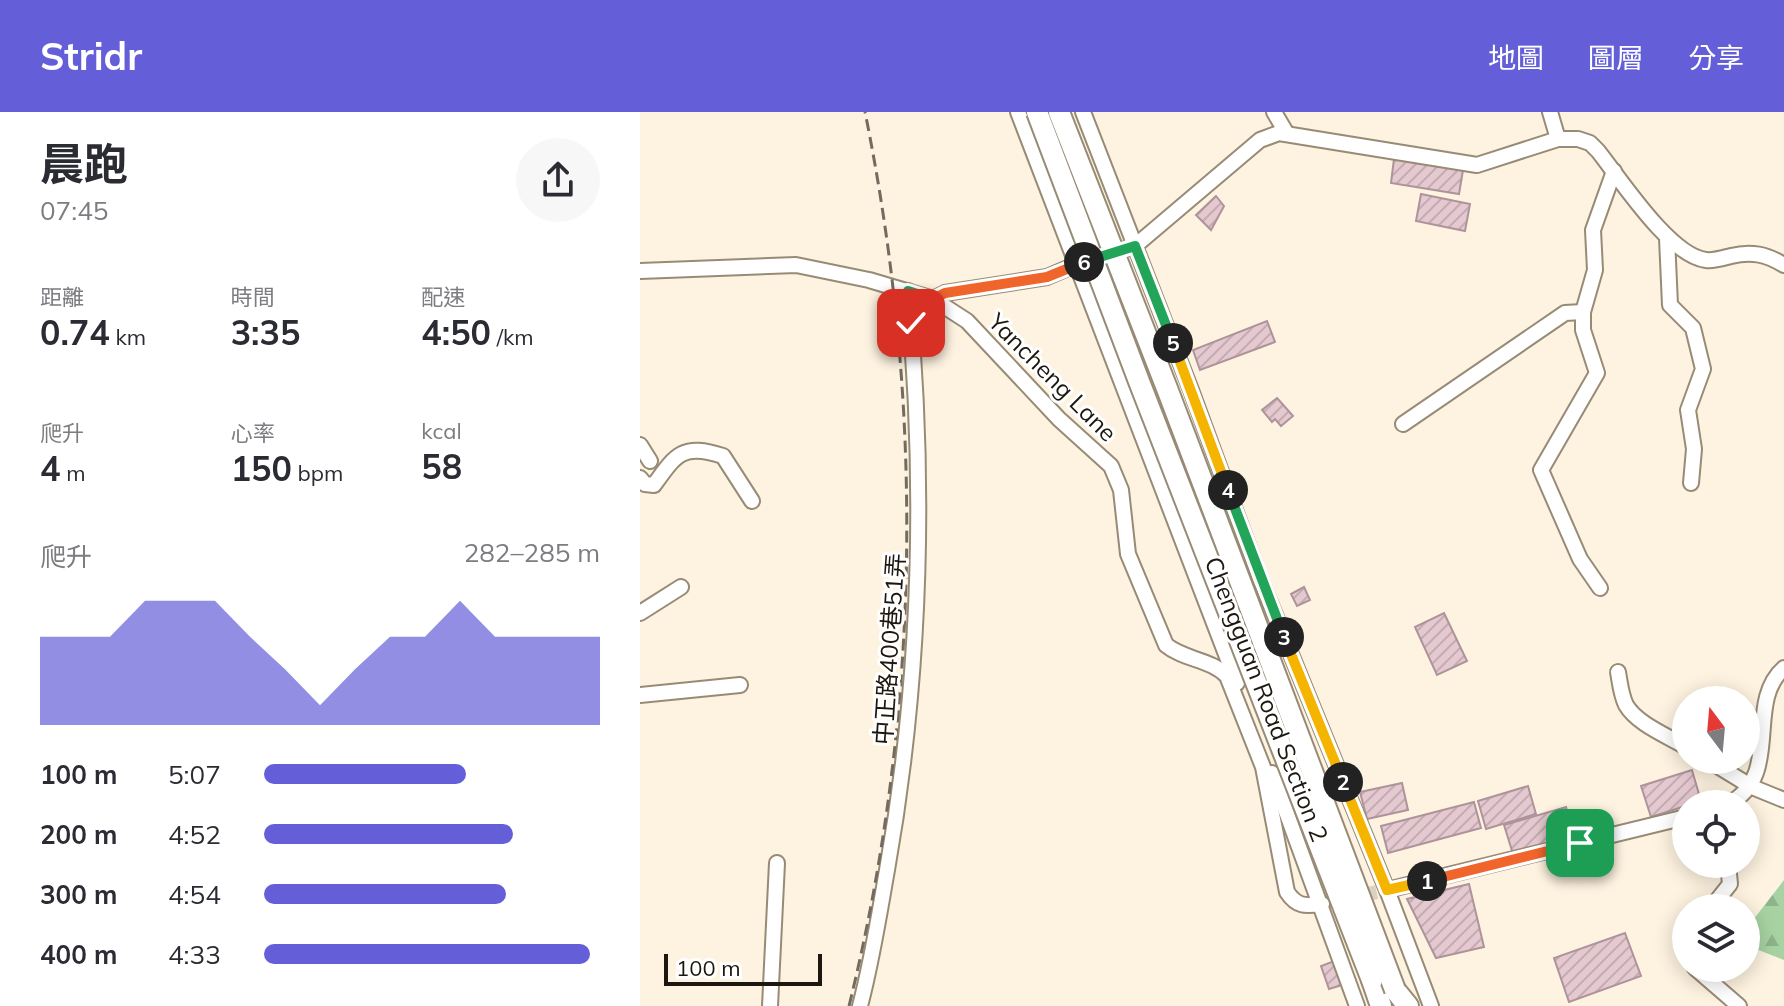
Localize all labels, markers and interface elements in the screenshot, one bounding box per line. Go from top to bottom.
text: Stridr [40,32,142,80]
text: 地圖 [1488,40,1544,75]
text: 圖層 [1588,40,1644,75]
text: 分享 [1688,40,1744,75]
text: 晨跑 [40,136,128,191]
button: share [516,138,600,222]
text: 07:45 [40,194,108,227]
pin: 6 [1064,242,1104,282]
text: 6 [1077,248,1091,276]
text: 距離 [40,283,84,311]
text: 時間 [231,283,275,311]
text: 配速 [421,283,465,311]
pin [877,289,945,357]
icon: check [889,301,933,345]
street label: Yancheng Lane [982,306,1124,448]
text: 0.74 [40,311,110,354]
text: 3:35 [231,311,300,354]
text: 4:50 [421,311,491,354]
text: km [110,323,146,351]
text: /km [491,323,534,351]
pin: 5 [1153,323,1193,363]
text: 5 [1166,329,1180,357]
text: kcal [421,417,462,445]
text: 爬升 [40,419,84,447]
text: 心率 [231,419,275,447]
text: 58 [421,445,462,488]
text: 4 [40,447,60,490]
text: 150 [231,447,292,490]
text: m [60,459,85,487]
text: bpm [292,459,343,487]
pin: 4 [1208,470,1248,510]
text: 4 [1221,476,1235,504]
text: 282–285 m [464,536,600,569]
text: 爬升 [40,540,92,573]
street label: 中正路400巷51弄 [867,552,911,746]
street label: Chengguan Road Section 2 [1199,552,1335,846]
pin: 3 [1264,617,1304,657]
text: 3 [1277,623,1291,651]
north arrow [1672,686,1760,774]
map controls [1672,686,1760,982]
text: 100 m [40,758,117,791]
text: 5:07 [168,758,221,791]
pin: 2 [1323,762,1363,802]
text: 2 [1336,768,1350,796]
button: locate [1672,790,1760,878]
pin [1546,809,1614,877]
text: 200 m [40,818,117,851]
text: 4:52 [168,818,221,851]
icon: arrive [1558,821,1602,865]
pin: 1 [1407,861,1447,901]
text: 1 [1420,867,1434,895]
text: 300 m [40,878,117,911]
text: 4:54 [168,878,221,911]
button: layers [1672,894,1760,982]
text: 400 m [40,938,117,971]
text: 4:33 [168,938,221,971]
scale bar [664,950,822,986]
text: 100 m [676,954,741,982]

